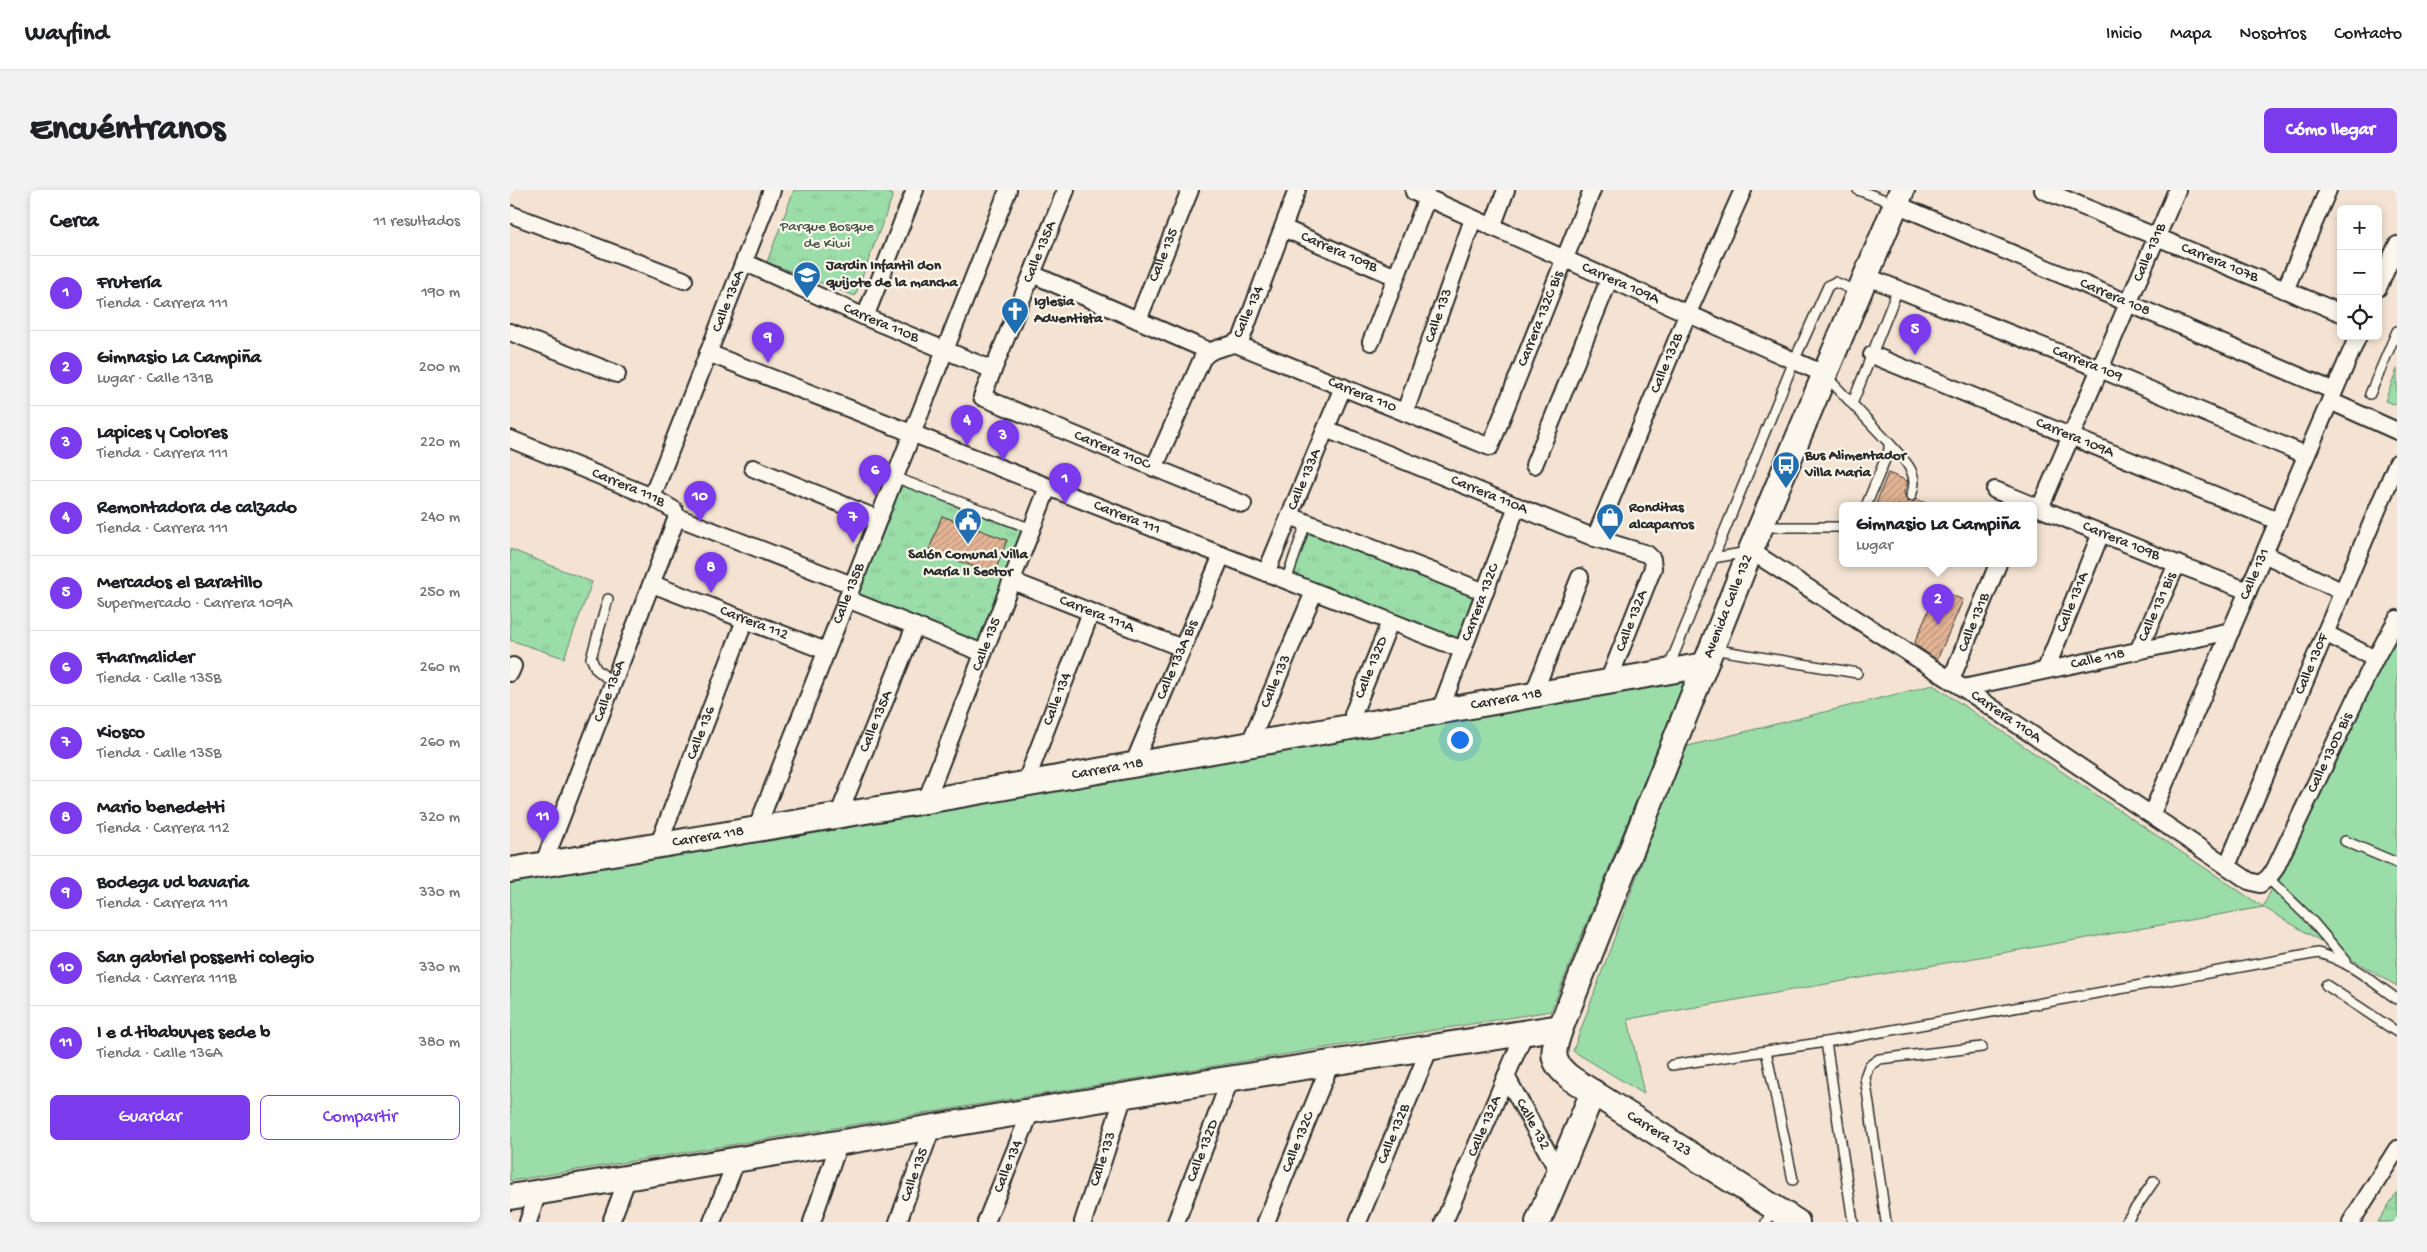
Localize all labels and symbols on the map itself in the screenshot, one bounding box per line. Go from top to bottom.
street label: Calle 135A [1019,217,1061,285]
park label: Parque Bosque de Kiwi [779,218,874,253]
street label: Calle 131B [2129,220,2171,285]
street label: Calle 135 [1145,225,1183,284]
street label: Carrera 109B [1298,228,1380,277]
street label: Carrera 107B [2178,239,2261,287]
place label: Jardin Infantil don quijote de la mancha [825,257,958,292]
street label: Carrera 109A [1579,259,1663,309]
school or university icon: Jardin Infantil don quijote de la mancha [792,260,822,299]
street label: Calle 136A [708,267,749,335]
street label: Carrera 132C Bis [1514,268,1568,369]
street label: Carrera 108 [2077,274,2153,320]
street label: Calle 134 [1230,283,1268,341]
street label: Calle 133 [1421,286,1457,345]
place label: Iglesia Adventista [1033,293,1103,328]
church icon: Iglesia Adventista [1000,296,1030,335]
street label: Carrera 110B [840,299,922,347]
pin: 5 [1899,314,1931,355]
pin: 9 [752,322,784,363]
street label: Calle 132B [1647,330,1688,396]
street label: Carrera 109 [2049,342,2125,386]
street label: Carrera 110 [1325,373,1400,417]
pin: 4 [951,405,983,446]
street label: Carrera 109A [2033,414,2118,462]
pin: 3 [987,420,1019,461]
street label: Carrera 110C [1071,427,1154,474]
street label: Calle 133A [1284,445,1326,513]
place label: Bus Alimentador Villa Maria [1804,447,1908,482]
bus stop icon: Bus Alimentador Villa Maria [1771,450,1801,489]
pin: 6 [859,455,891,496]
pin: 1 [1049,463,1081,504]
street label: Carrera 111B [589,464,669,512]
street label: Carrera 110A [1448,471,1531,519]
pin: 10 [684,481,716,522]
street label: Carrera 111 [1091,497,1163,539]
place label: Ronditas alcaparros [1628,499,1695,534]
pin: 7 [837,502,869,543]
shop icon: Ronditas alcaparros [1595,502,1625,541]
public building icon: Salón Comunal Villa María II Sector [953,506,983,545]
street label: Carrera 109B [2080,517,2163,565]
place label: Salón Comunal Villa María II Sector [908,546,1028,581]
street label: Calle 131 [2236,546,2274,603]
pin: 8 [695,552,727,593]
street label: Avenida Calle 132 [1700,552,1757,661]
street label: Calle 135B [829,560,869,627]
street label: Carrera 132C [1458,561,1504,644]
street label: Calle 131A [2053,569,2094,635]
street label: Calle 131 Bis [2134,569,2181,645]
pin: 2 [1922,584,1954,625]
street label: Calle 132A [1612,587,1652,654]
street label: Calle 131B [1954,590,1994,655]
street label: Carrera 111A [1057,591,1138,638]
street label: Carrera 112 [717,602,790,644]
street label: Calle 135 [968,615,1005,674]
street label: Calle 133A Bis [1153,617,1203,703]
street label: Calle 130F [2291,630,2333,697]
street label: Calle 132D [1351,634,1392,701]
street label: Calle 118 [2069,645,2127,674]
street label: Calle 133 [1257,652,1295,711]
street label: Calle 136A [590,657,630,725]
street label: Calle 134 [1039,670,1076,728]
street label: Carrera 118 [1469,685,1544,715]
street label: Calle 135A [856,687,897,755]
street label: Carrera 110A [1967,687,2046,748]
street label: Calle 136 [683,703,720,762]
street label: Calle 130D Bis [2304,709,2357,796]
your location [1447,727,1473,753]
street label: Carrera 118 [1070,754,1145,784]
pin: 11 [527,801,559,842]
street label: Carrera 118 [671,822,745,852]
street label: Calle 132A [1464,1092,1506,1160]
street label: Calle 132 [1511,1096,1554,1153]
street label: Calle 132B [1374,1101,1415,1167]
street label: Carrera 123 [1623,1107,1695,1161]
street label: Calle 132C [1278,1109,1319,1175]
street label: Calle 132D [1183,1117,1223,1185]
street label: Calle 133 [1086,1130,1121,1189]
street label: Calle 134 [990,1137,1027,1195]
street label: Calle 135 [897,1145,933,1204]

